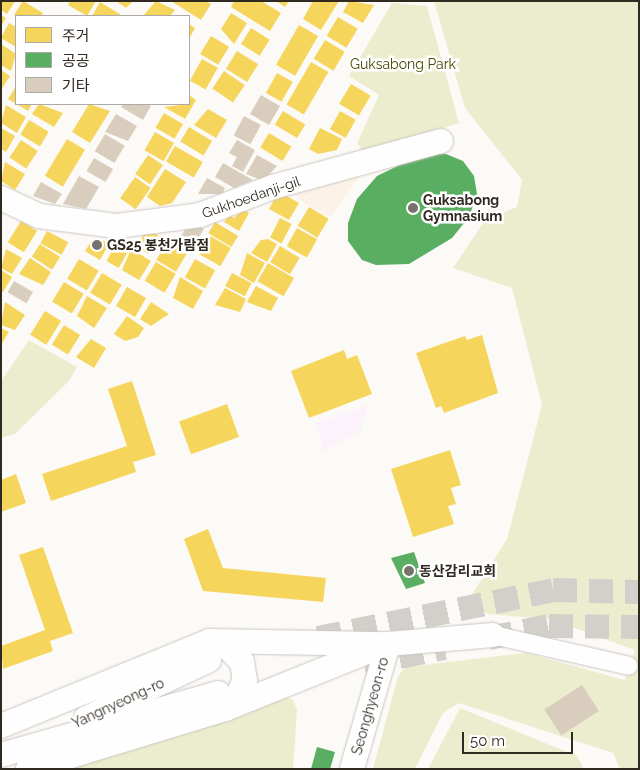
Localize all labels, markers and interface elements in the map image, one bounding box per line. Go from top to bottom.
legend [15,15,190,105]
text: 주거 [62,27,90,45]
text: 공공 [62,52,90,70]
park label: Guksabong Park [350,56,456,72]
text: 기타 [62,77,90,95]
street label: Gukhoedanji-gil [200,172,302,222]
place label: Guksabong Gymnasium [423,192,502,224]
marker: Guksabong Gymnasium [407,202,419,214]
place label: GS25 봉천가람점 [107,237,209,253]
marker: GS25 봉천가람점 [91,239,103,251]
place label: 동산감리교회 [419,563,496,579]
marker: 동산감리교회 [403,565,415,577]
street label: Seonghyeon-ro [348,655,392,757]
street label: Yangnyeong-ro [69,674,167,732]
scale bar [465,722,576,754]
text: 50 m [470,732,505,750]

